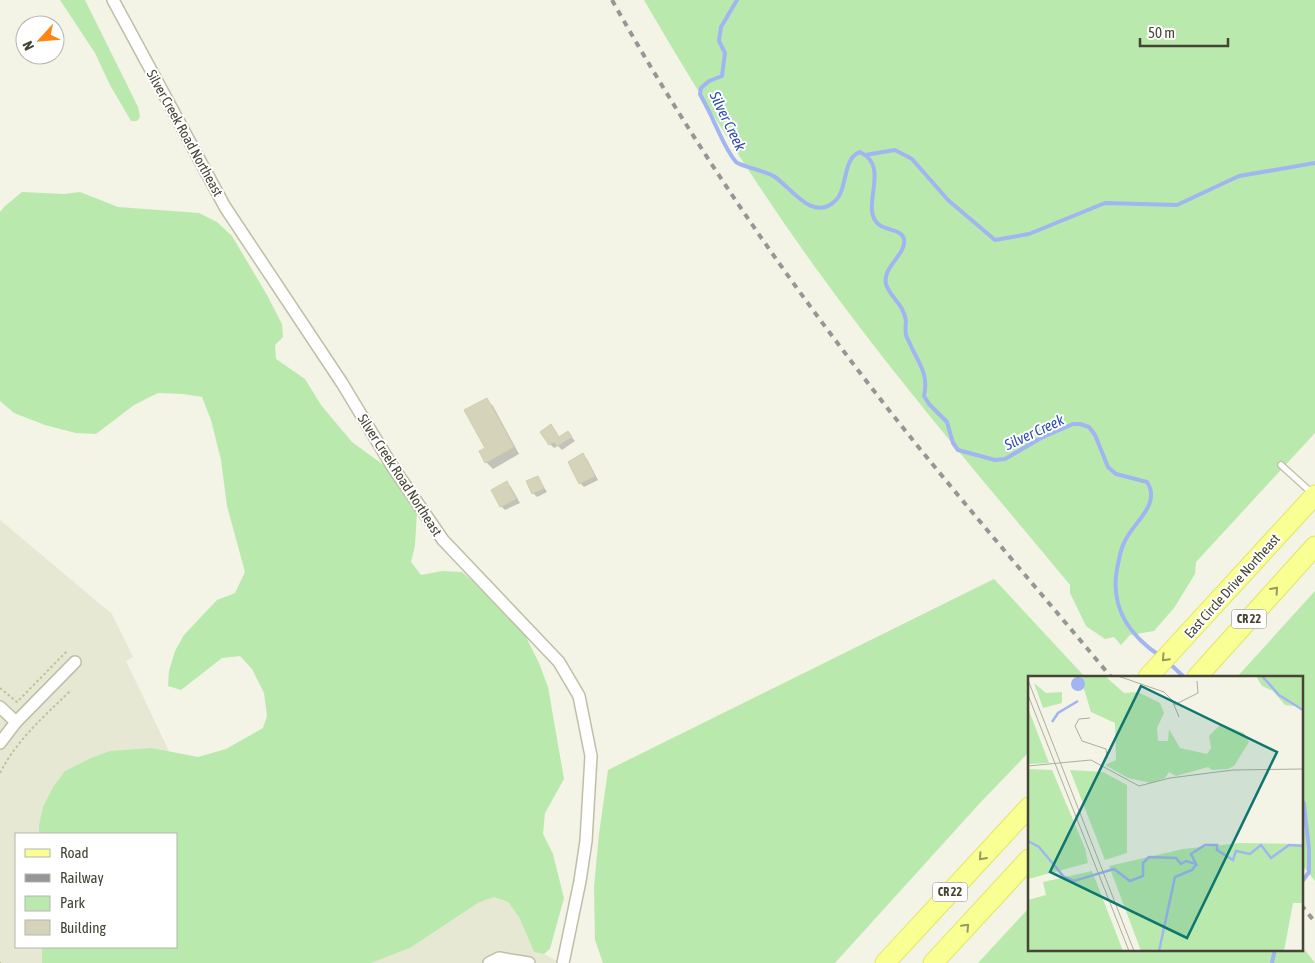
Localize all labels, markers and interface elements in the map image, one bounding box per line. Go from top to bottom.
north arrow [15,15,65,65]
scale bar [1140,15,1228,47]
text: 50 m [1148,24,1175,41]
text: N [19,38,37,53]
street label: Silver Creek Road Northeast [144,67,226,199]
water label: Silver Creek [706,88,750,154]
street label: Silver Creek Road Northeast [355,411,445,539]
water label: Silver Creek [1001,411,1067,454]
street label: East Circle Drive Northeast [1181,531,1283,641]
one-way arrow [1269,587,1278,596]
road number: CR 22 [1232,610,1266,628]
one-way arrow [1162,653,1171,662]
inset map [1028,676,1302,950]
legend [15,833,178,948]
text: Road [60,844,89,861]
one-way arrow [979,852,988,861]
text: Railway [60,869,104,886]
road number: CR 22 [932,882,968,902]
text: Park [60,894,85,911]
text: Building [60,919,106,936]
one-way arrow [960,924,969,933]

